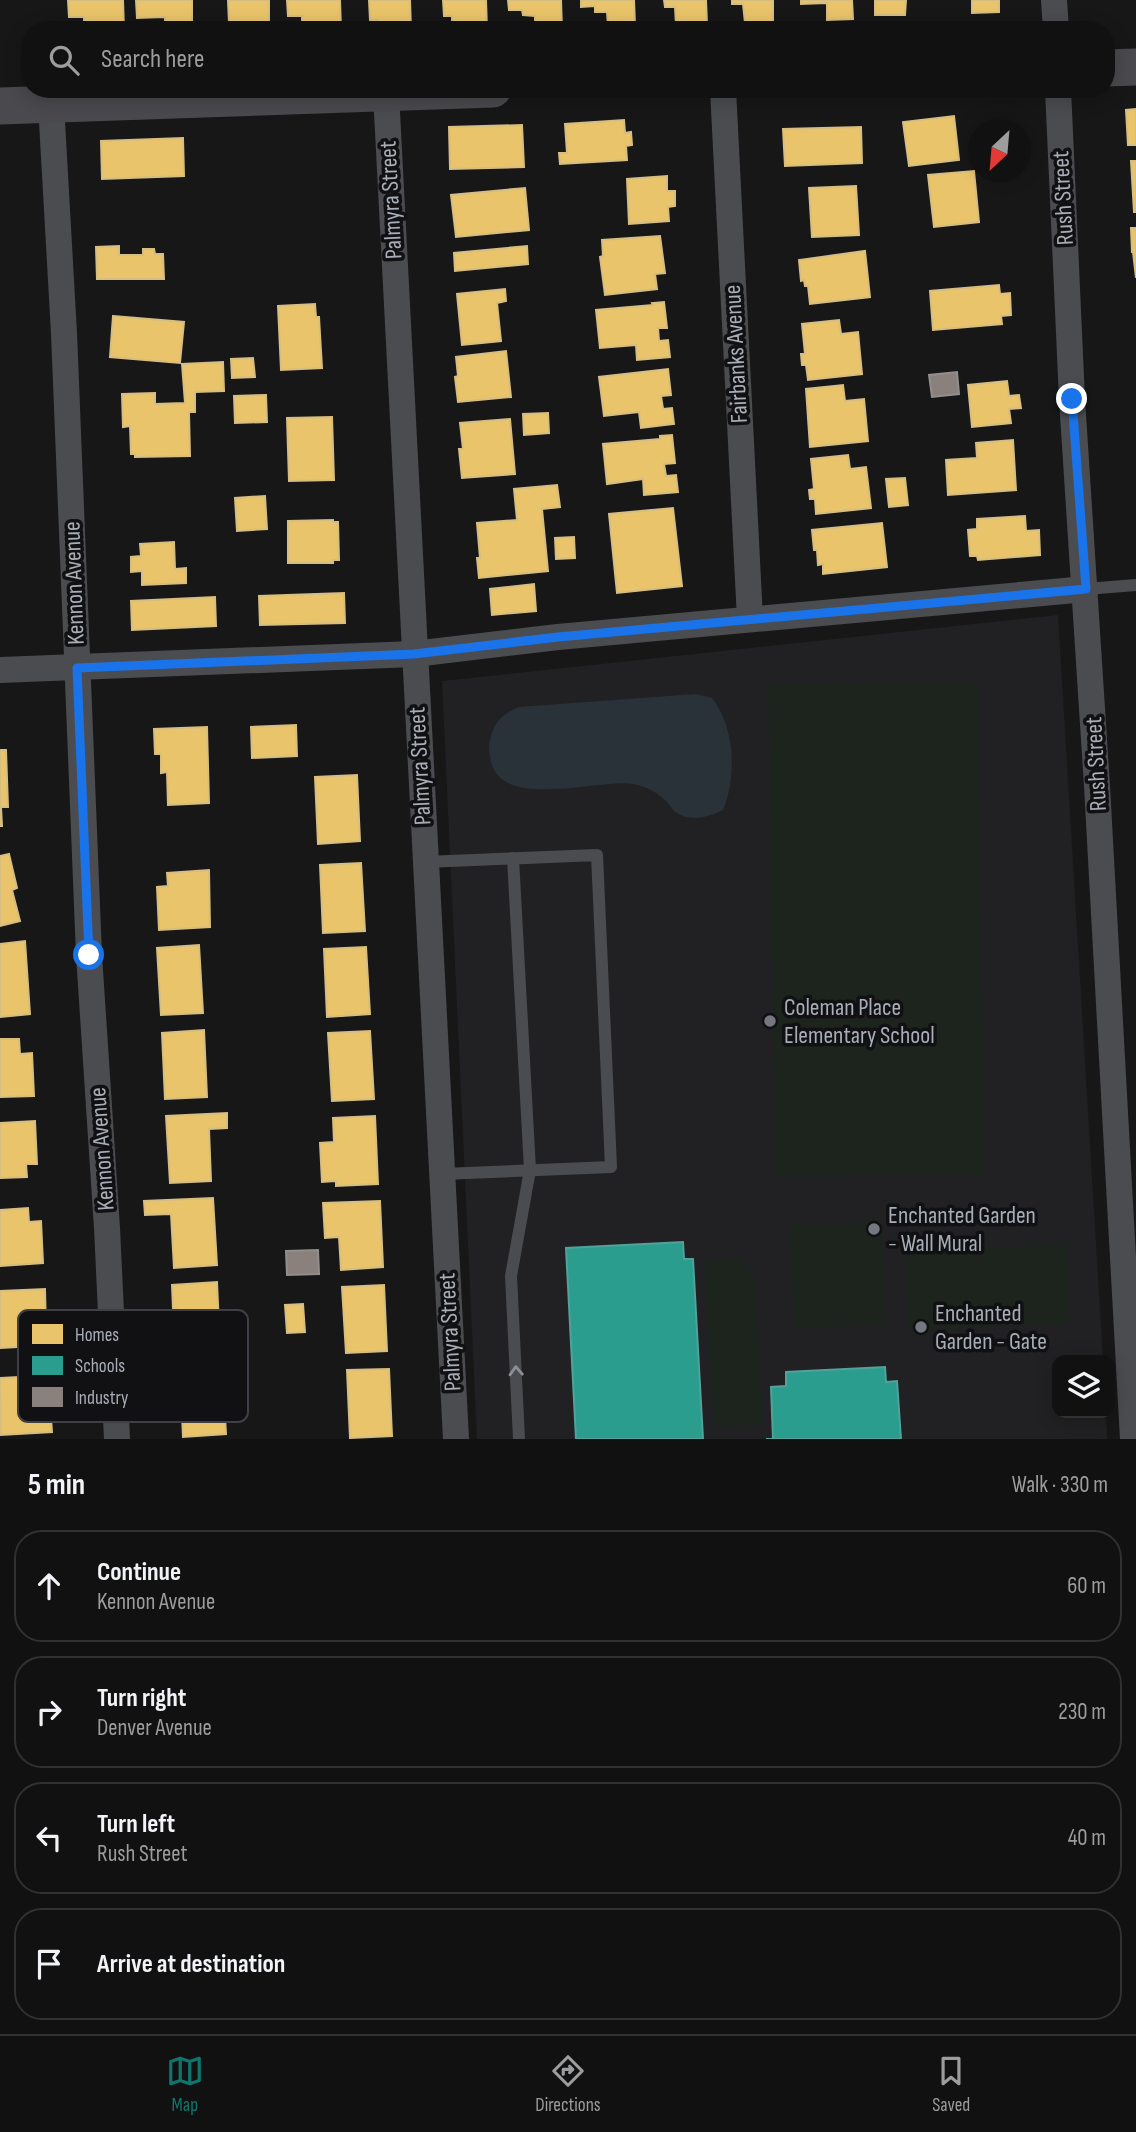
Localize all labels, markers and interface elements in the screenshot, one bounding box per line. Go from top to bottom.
search box [21,21,1115,98]
icon: search [45,41,83,79]
text: Search here [101,44,204,75]
north arrow [968,119,1031,182]
street label: Palmyra Street [373,140,409,260]
street label: Rush Street [1046,150,1080,246]
street label: Fairbanks Avenue [718,284,754,424]
route end [1056,383,1087,414]
street label: Kennon Avenue [57,521,91,645]
street label: Palmyra Street [402,706,438,826]
street label: Rush Street [1079,716,1113,812]
route start [73,939,104,970]
place label: Coleman Place Elementary School [784,993,935,1050]
marker: Coleman Place Elementary School [762,1013,778,1029]
street label: Kennon Avenue [83,1086,121,1212]
place label: Enchanted Garden - Wall Mural [888,1201,1036,1258]
marker: Enchanted Garden - Wall Mural [866,1221,882,1237]
street label: Palmyra Street [432,1272,468,1392]
place label: Enchanted Garden - Gate [935,1299,1047,1356]
legend [18,1310,248,1422]
marker: Enchanted Garden - Gate [913,1319,929,1335]
text: Homes [75,1324,119,1347]
text: Schools [75,1355,125,1378]
map controls [1052,1355,1115,1418]
button: layers [1052,1355,1115,1418]
one-way arrow [508,1365,523,1376]
text: Industry [75,1387,129,1410]
text: 5 min [28,1467,85,1503]
text: Walk · 330 m [1012,1471,1108,1499]
text: Continue [97,1557,181,1588]
icon: ahead [30,1567,68,1605]
text: 60 m [1067,1572,1106,1600]
text: Kennon Avenue [97,1588,215,1616]
text: Turn right [97,1683,186,1714]
icon: right [30,1693,68,1731]
text: 230 m [1058,1698,1106,1726]
text: Denver Avenue [97,1714,212,1742]
text: Turn left [97,1809,175,1840]
icon: left [30,1819,68,1857]
text: 40 m [1068,1824,1106,1852]
text: Rush Street [97,1840,188,1868]
icon: arrive [30,1945,68,1983]
text: Arrive at destination [97,1949,285,1980]
tab: Map [166,2052,204,2117]
tab: Directions [535,2052,601,2117]
tab: Saved [932,2052,970,2117]

